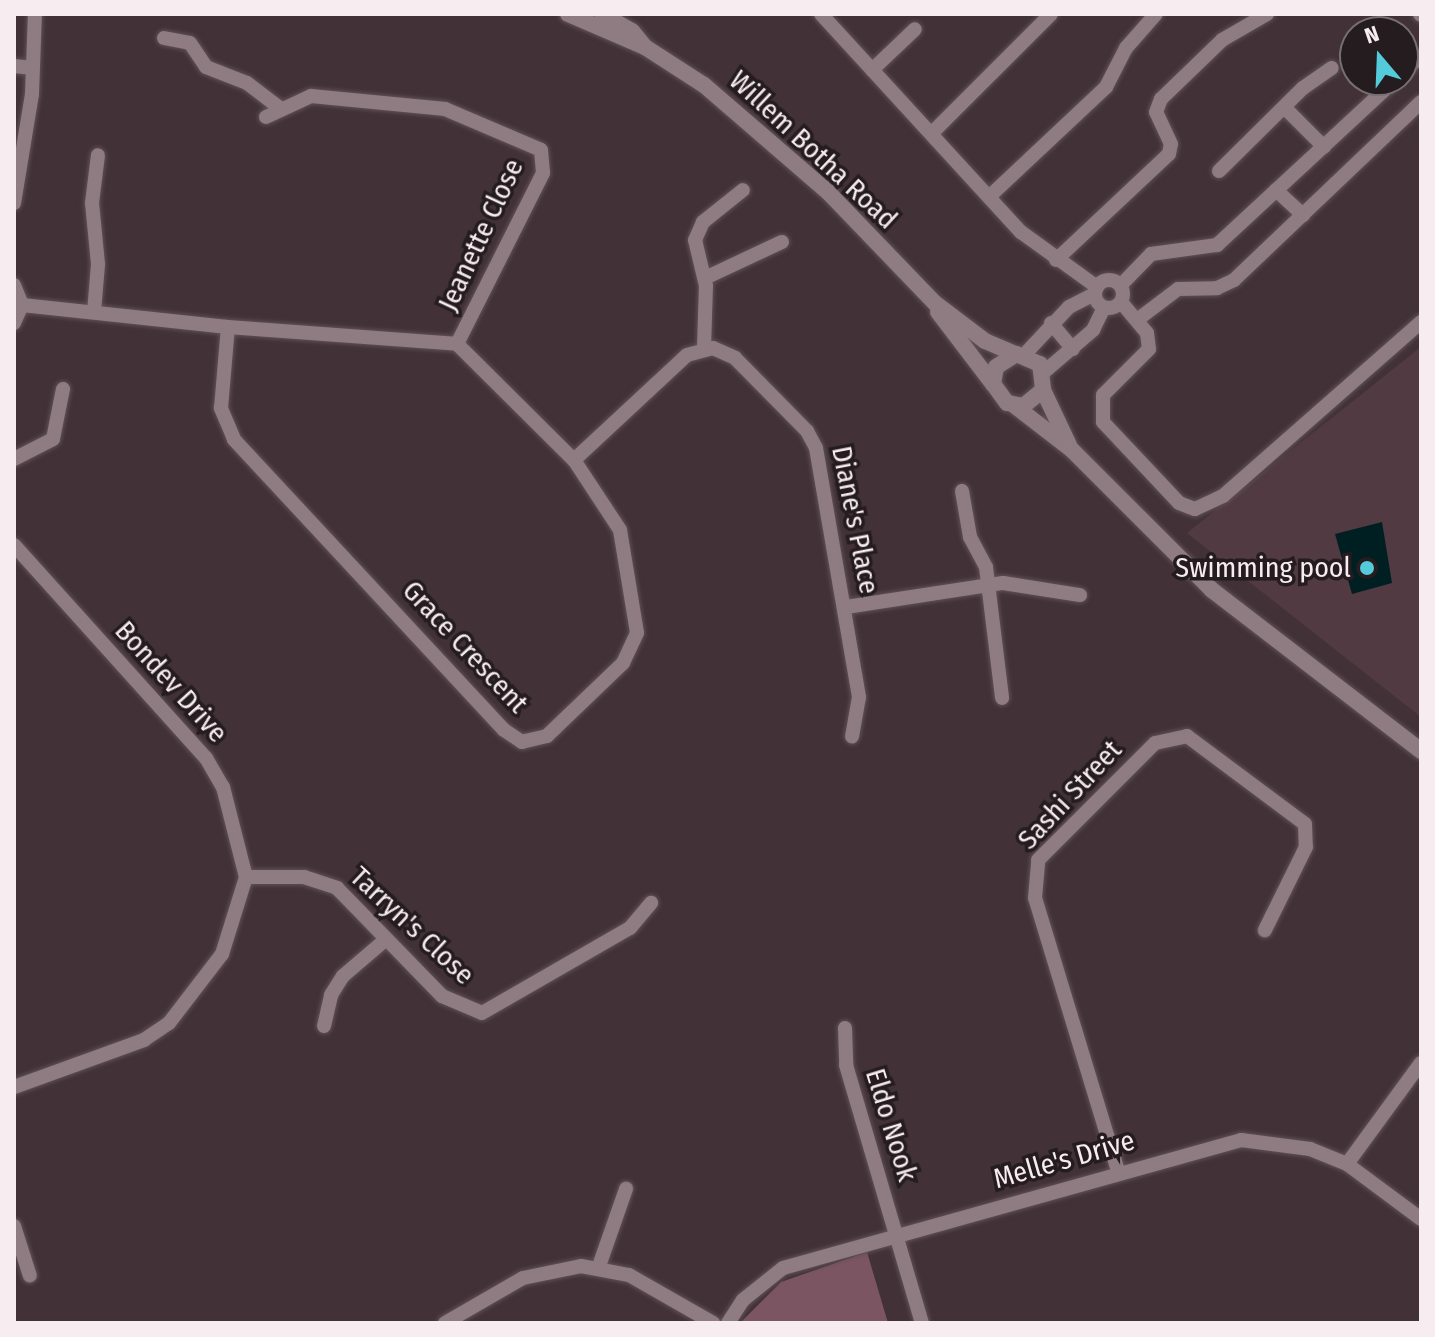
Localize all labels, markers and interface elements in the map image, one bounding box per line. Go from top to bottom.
north arrow [1339,16,1419,96]
text: N [1361,20,1382,50]
street label: Willem Botha Road [722,64,904,236]
street label: Jeanette Close [431,154,531,316]
street label: Diane's Place [824,443,886,597]
place label: Swimming pool [1175,551,1351,585]
marker: Swimming pool [1358,559,1376,577]
street label: Grace Crescent [395,574,535,720]
street label: Bondev Drive [108,614,234,750]
street label: Sashi Street [1011,734,1129,856]
street label: Tarryn's Close [343,860,481,992]
street label: Eldo Nook [858,1065,924,1185]
street label: Melle's Drive [990,1124,1138,1196]

